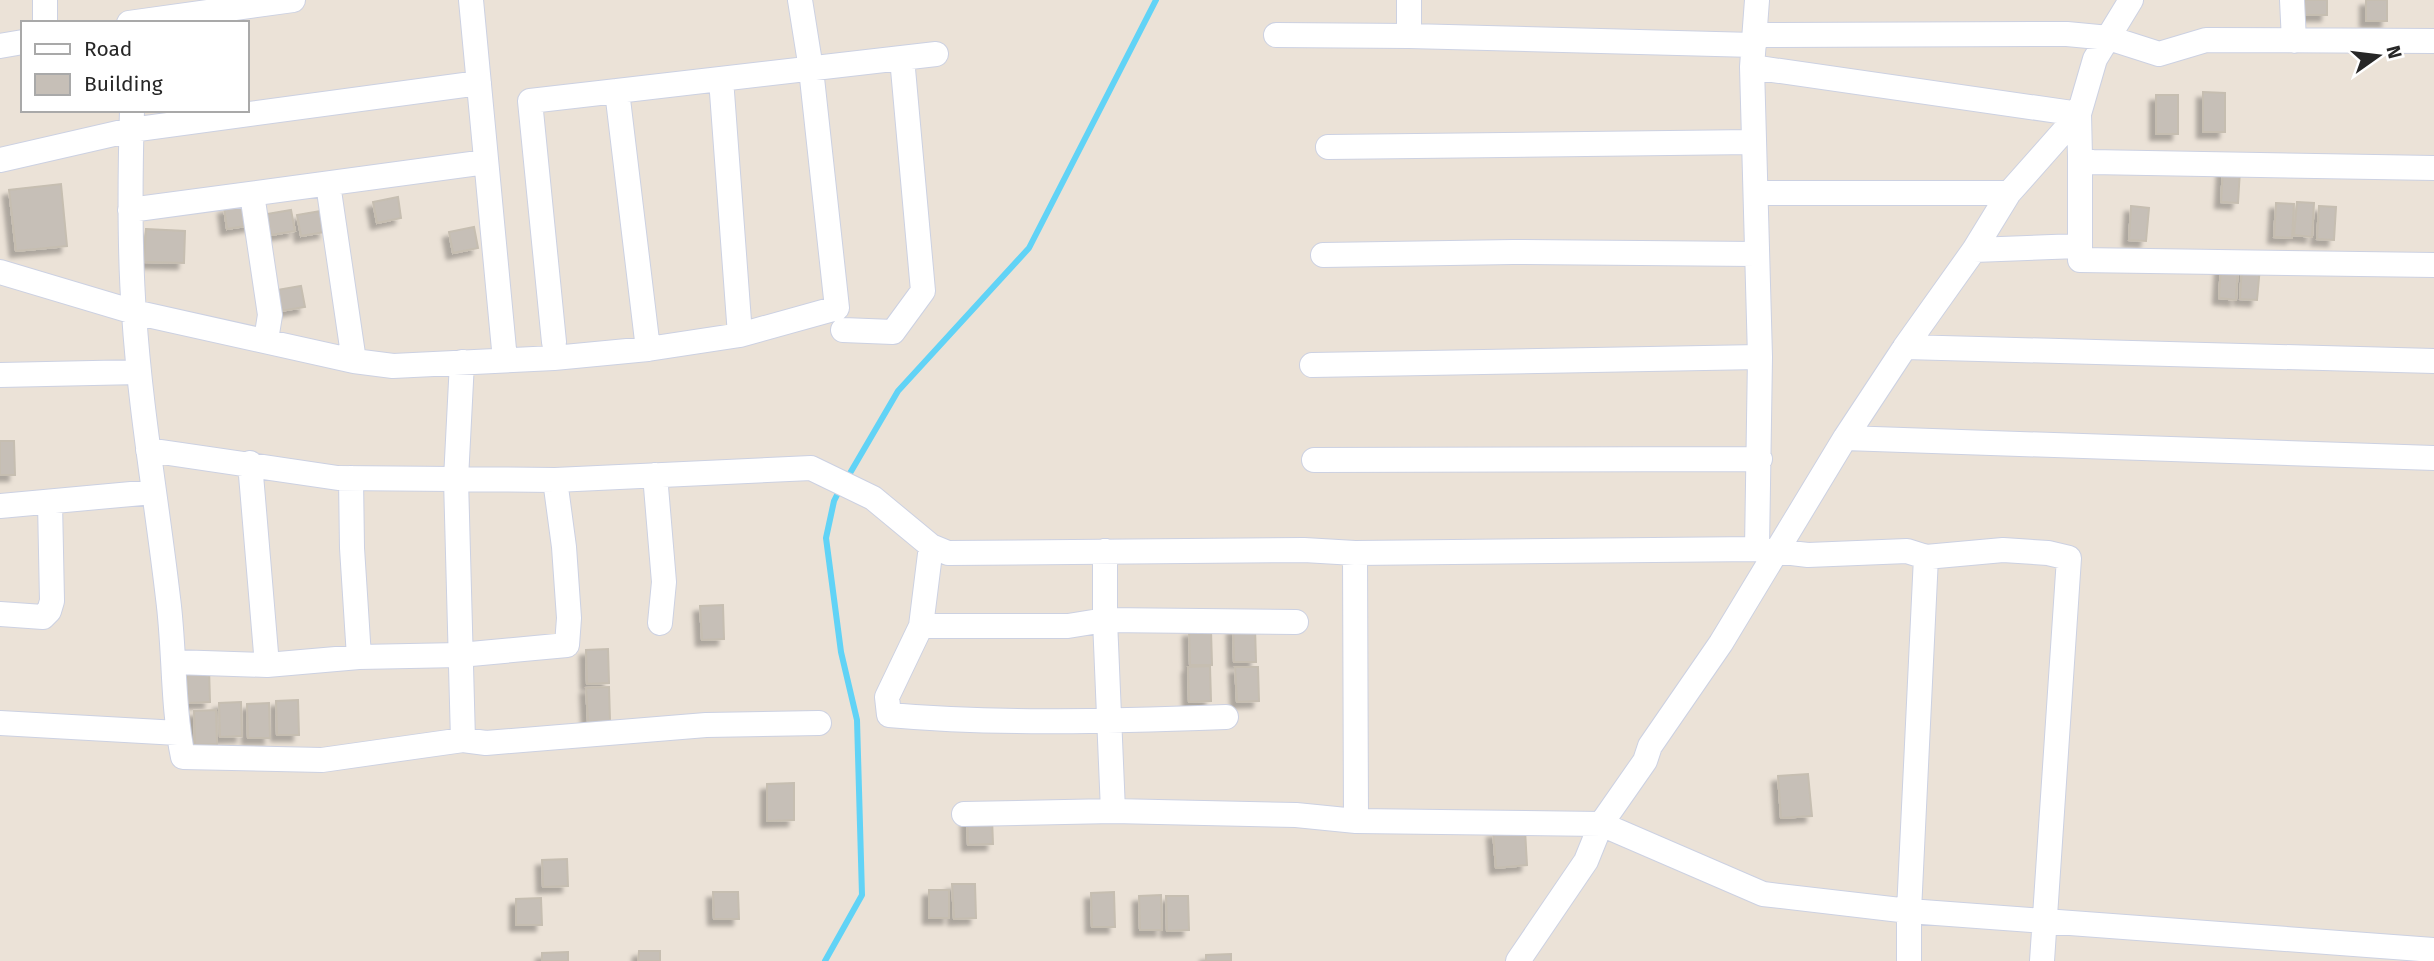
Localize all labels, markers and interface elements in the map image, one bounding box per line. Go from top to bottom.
legend [21,21,248,112]
north arrow [2343,21,2413,91]
text: Road [84,36,132,62]
text: N [2381,43,2407,61]
text: Building [84,71,163,97]

